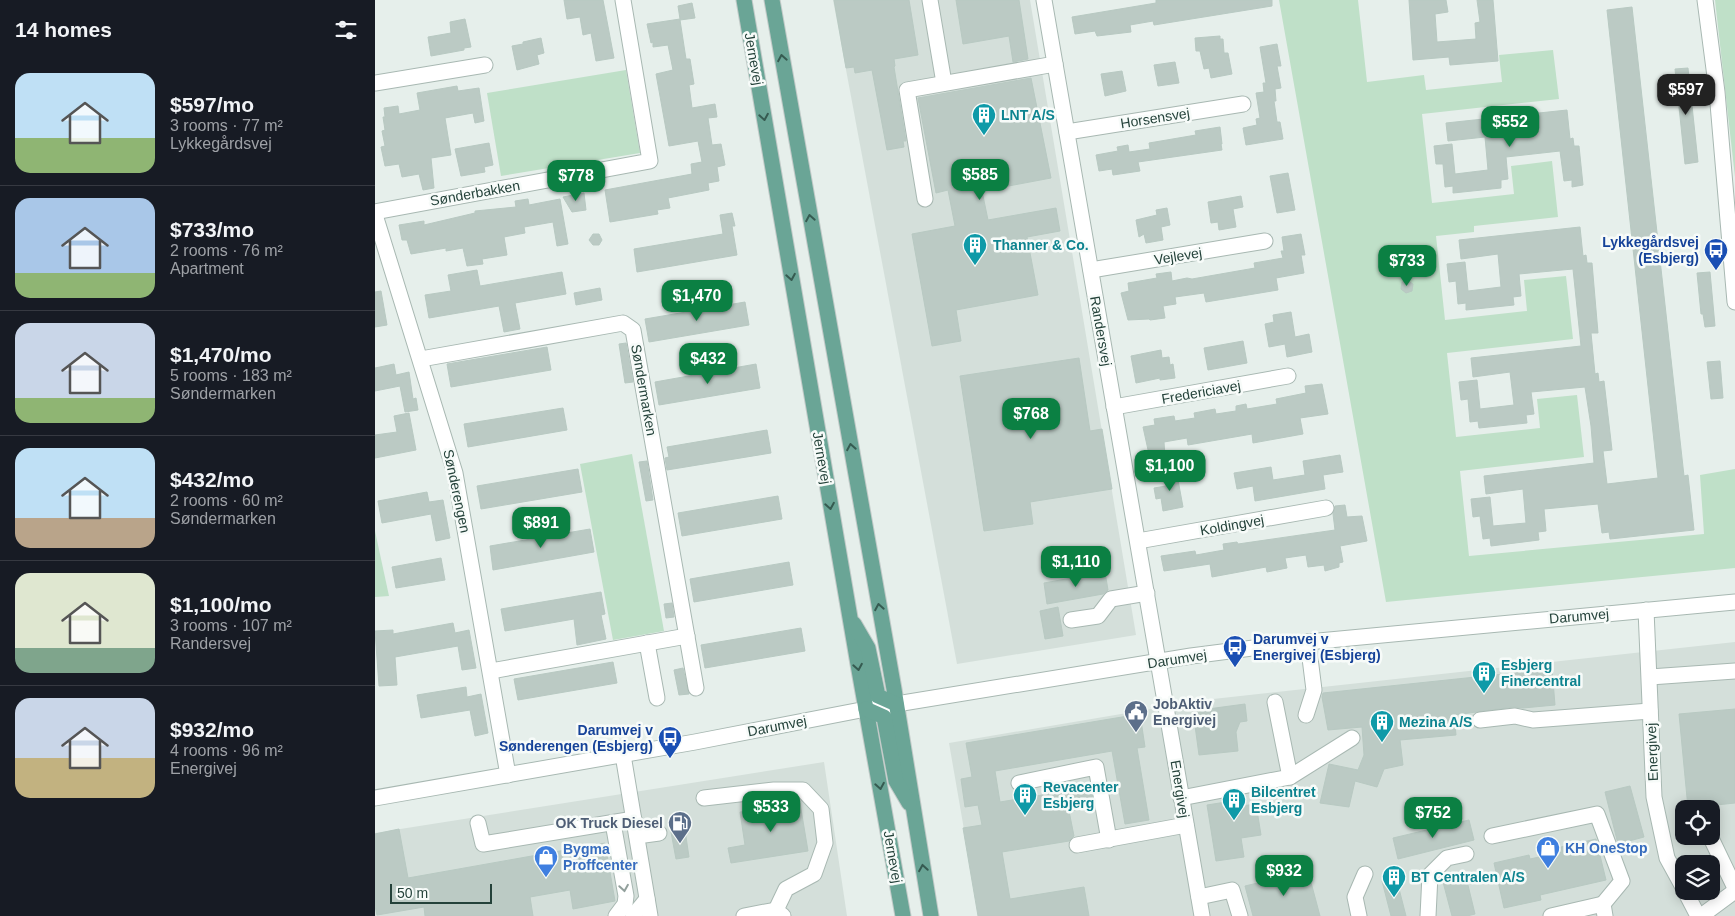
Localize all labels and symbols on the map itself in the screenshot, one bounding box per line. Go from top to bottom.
street label: Jernevej [742,32,766,86]
one-way arrow [777,53,787,62]
pin: $597 [1656,74,1716,116]
building icon: LNT A/S [971,102,997,136]
street label: Horsensvej [1119,105,1191,131]
pin: $552 [1480,106,1540,148]
place label: LNT A/S [1001,107,1055,123]
one-way arrow [758,113,768,121]
pin: $585 [950,158,1010,201]
pin: $778 [546,160,606,202]
street label: Sønderbakken [429,177,521,209]
one-way arrow [806,213,816,222]
building icon: Thanner & Co. [962,232,988,266]
place label: Lykkegårdsvej (Esbjerg) [1602,234,1699,266]
place label: Thanner & Co. [993,237,1089,253]
bus stop icon: Lykkegårdsvej (Esbjerg) [1703,237,1729,271]
street label: Vejlevej [1153,244,1203,268]
pin: $733 [1377,244,1437,287]
one-way arrow [786,273,796,282]
pin: $1,470 [656,280,738,322]
street label: Randersvej [1087,295,1115,367]
pin: $432 [678,342,738,385]
street label: Søndermarken [628,343,660,437]
street label: Fredericiavej [1160,377,1242,407]
pin: $768 [1001,398,1061,440]
street label: Jernevej [810,431,834,485]
one-way arrow [846,442,856,451]
street label: Sønderengen [440,448,474,534]
pin: $1,100 [1129,450,1211,492]
one-way arrow [825,502,835,511]
pin: $891 [511,506,571,549]
street label: Koldingvej [1199,512,1265,538]
pin: $1,110 [1035,546,1117,588]
one-way arrow [875,602,885,611]
street label: Darumvej [1548,605,1610,627]
place label: Darumvej v Energivej (Esbjerg) [1253,631,1381,663]
bus stop icon: Darumvej v Energivej (Esbjerg) [1222,634,1248,668]
street label: Darumvej [1146,646,1208,672]
place label: Esbjerg Finercentral [1501,657,1581,689]
building icon: Esbjerg Finercentral [1471,660,1497,694]
one-way arrow [853,662,863,671]
place label: JobAktiv Energivej [1153,696,1216,728]
public building icon: JobAktiv Energivej [1123,699,1149,733]
building icon: Mezina A/S [1369,709,1395,743]
street label: Darumvej [746,712,808,740]
place label: Mezina A/S [1399,714,1472,730]
place label: Darumvej v Sønderengen (Esbjerg) [499,722,653,754]
street label: Energivej [1643,723,1661,781]
bus stop icon: Darumvej v Sønderengen (Esbjerg) [657,725,683,759]
street label: Energivej [1168,759,1192,819]
place label: Revacenter Esbjerg [1043,779,1119,811]
one-way arrow [874,781,884,790]
building icon: Revacenter Esbjerg [1012,782,1038,816]
place label: Bilcentret Esbjerg [1251,784,1316,816]
building icon: Bilcentret Esbjerg [1221,787,1247,821]
pin: $533 [741,790,801,833]
pin: $752 [1403,796,1463,839]
fuel station icon: OK Truck Diesel [667,810,693,844]
place label: OK Truck Diesel [556,815,663,831]
street label: Jernevej [881,830,905,884]
shop icon: KH OneStop [1535,835,1561,869]
place label: KH OneStop [1565,840,1647,856]
place label: Bygma Proffcenter [563,841,638,873]
shop icon: Bygma Proffcenter [533,844,559,878]
pin: $932 [1254,854,1314,897]
one-way arrow [918,864,928,872]
building icon: BT Centralen A/S [1381,864,1407,898]
place label: BT Centralen A/S [1411,869,1525,885]
scale bar [390,881,493,904]
one-way arrow [619,884,629,893]

